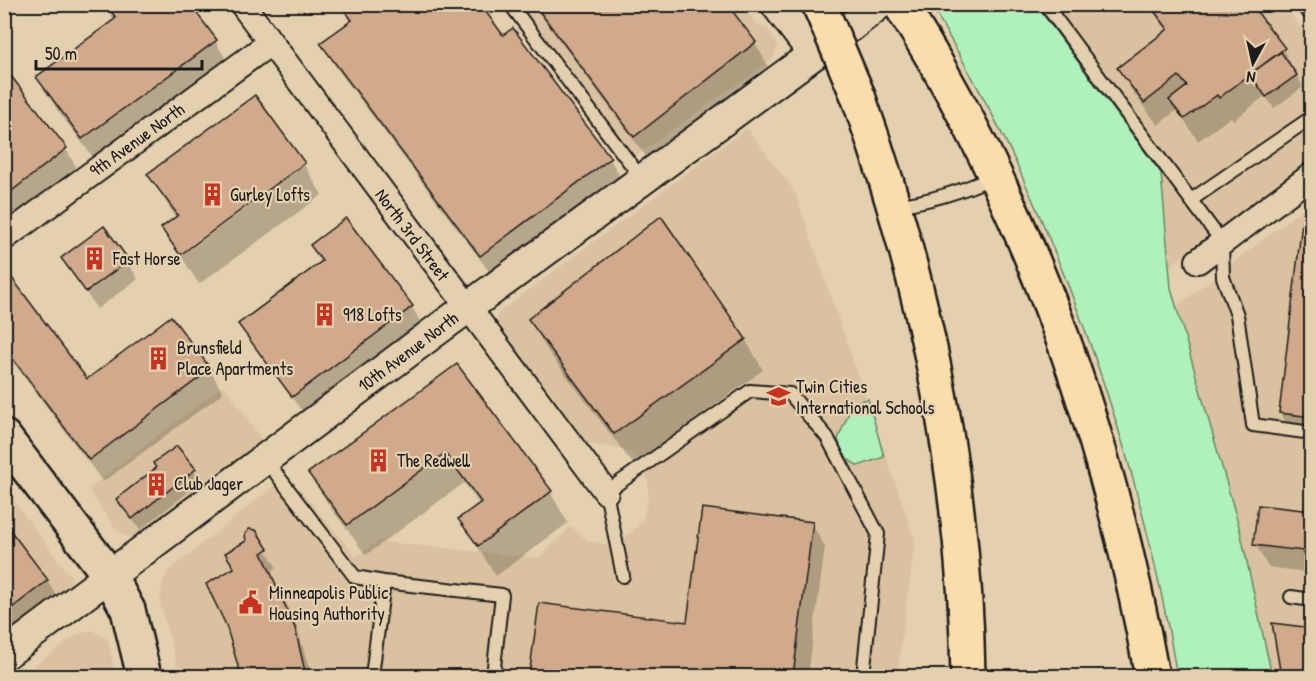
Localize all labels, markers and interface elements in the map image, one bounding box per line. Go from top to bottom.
scale bar [36,33,202,71]
north arrow [1223,33,1283,93]
text: 50 m [45,41,77,66]
text: N [1245,66,1257,89]
street label: 9th Avenue North [84,96,190,183]
building icon: Gurley Lofts [199,182,225,208]
place label: Gurley Lofts [230,182,310,207]
street label: North 3rd Street [369,183,456,287]
building icon: Fast Horse [82,246,108,272]
place label: Fast Horse [112,246,181,271]
building icon: 918 Lofts [312,302,338,328]
place label: 918 Lofts [343,302,402,327]
street label: 10th Avenue North [352,305,463,398]
place label: Brunsfield Place Apartments [177,335,293,381]
building icon: Brunsfield Place Apartments [146,345,172,371]
place label: Twin Cities International Schools [796,374,935,420]
school or university icon: Twin Cities International Schools [765,384,791,410]
building icon: The Redwell [366,448,392,474]
place label: The Redwell [397,448,470,473]
building icon: Club Jager [143,471,169,497]
place label: Club Jager [174,471,243,496]
place label: Minneapolis Public Housing Authority [269,580,388,626]
public building icon: Minneapolis Public Housing Authority [238,590,264,616]

